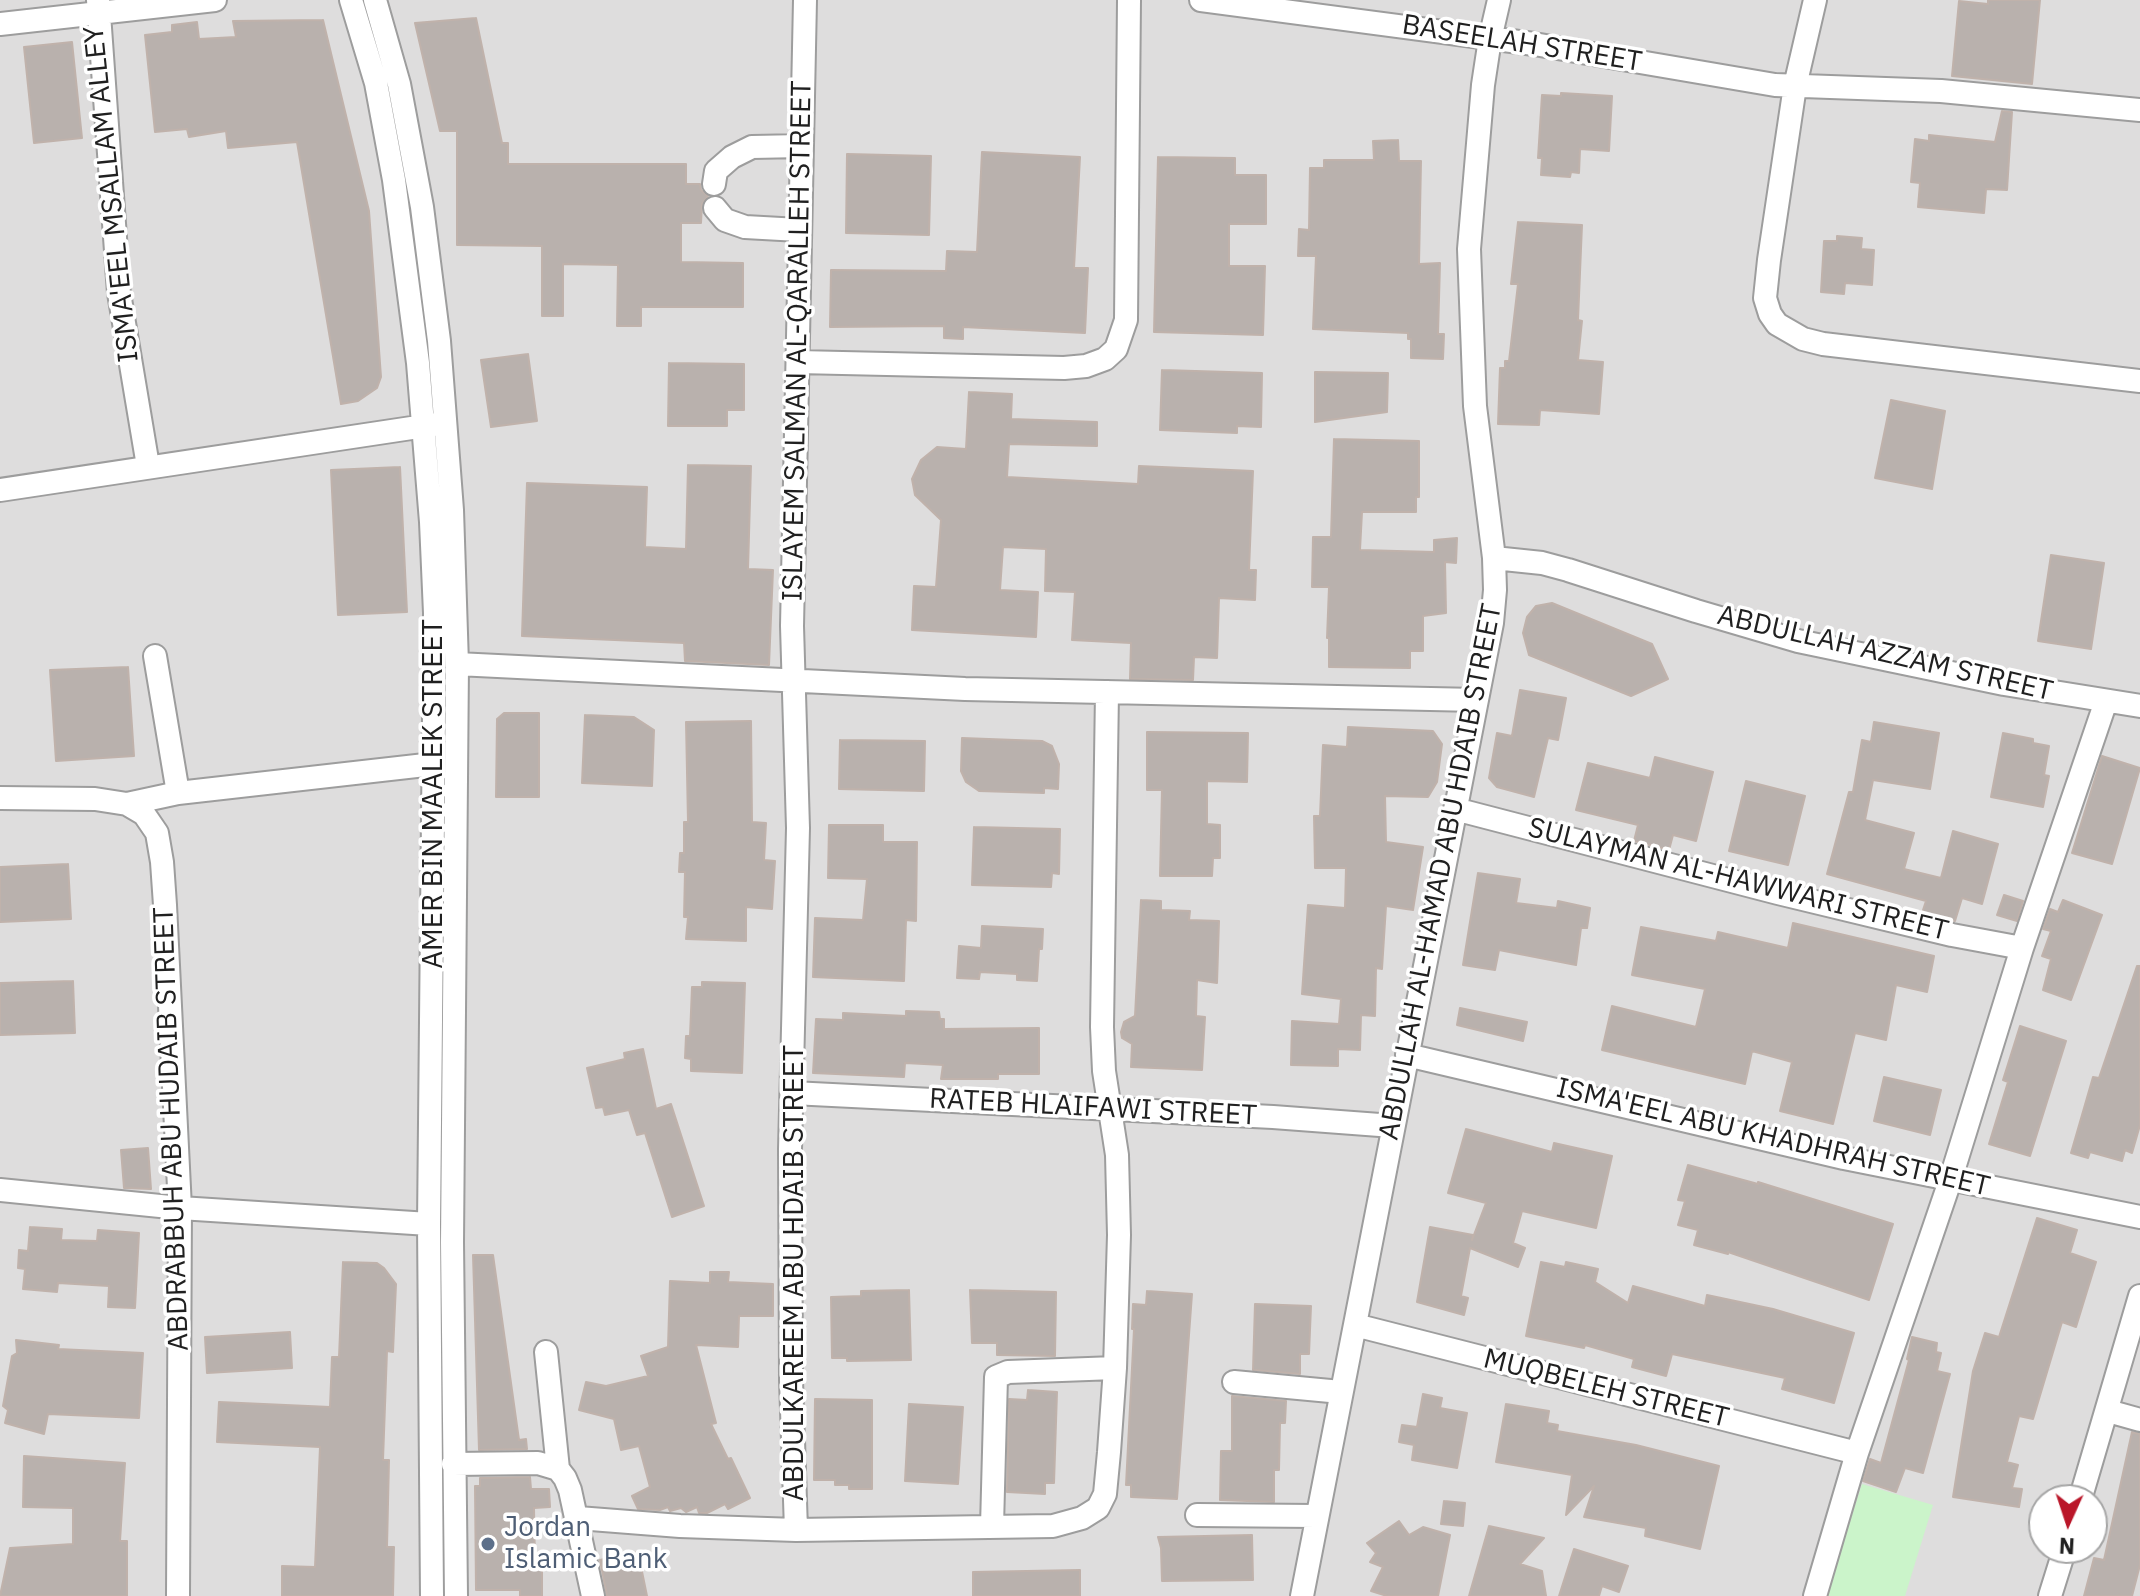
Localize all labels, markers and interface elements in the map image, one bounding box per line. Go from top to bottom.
street label: BASEELAH STREET [1400,8,1644,80]
street label: ISMA'EEL MSALLAM ALLEY [78,24,146,364]
street label: ISLAYEM SALMAN AL-QARALLEH STREET [777,80,819,602]
street label: ABDULLAH AZZAM STREET [1714,599,2056,709]
street label: ABDULLAH AL-HAMAD ABU HDAIB STREET [1372,601,1510,1143]
street label: AMER BIN MAALEK STREET [417,619,451,969]
street label: SULAYMAN AL-HAWWARI STREET [1525,811,1951,949]
street label: ABDRABBUH ABU HUDAIB STREET [147,906,197,1352]
street label: ABDULKAREEM ABU HDAIB STREET [778,1045,812,1501]
street label: ISMA'EEL ABU KHADHRAH STREET [1553,1072,1993,1204]
street label: RATEB HLAIFAWI STREET [928,1083,1258,1133]
street label: MUQBELEH STREET [1480,1342,1732,1436]
north arrow [2028,1484,2108,1564]
place label: Jordan Islamic Bank [504,1511,667,1577]
text: N [2058,1532,2076,1561]
marker: Jordan Islamic Bank [479,1535,497,1553]

